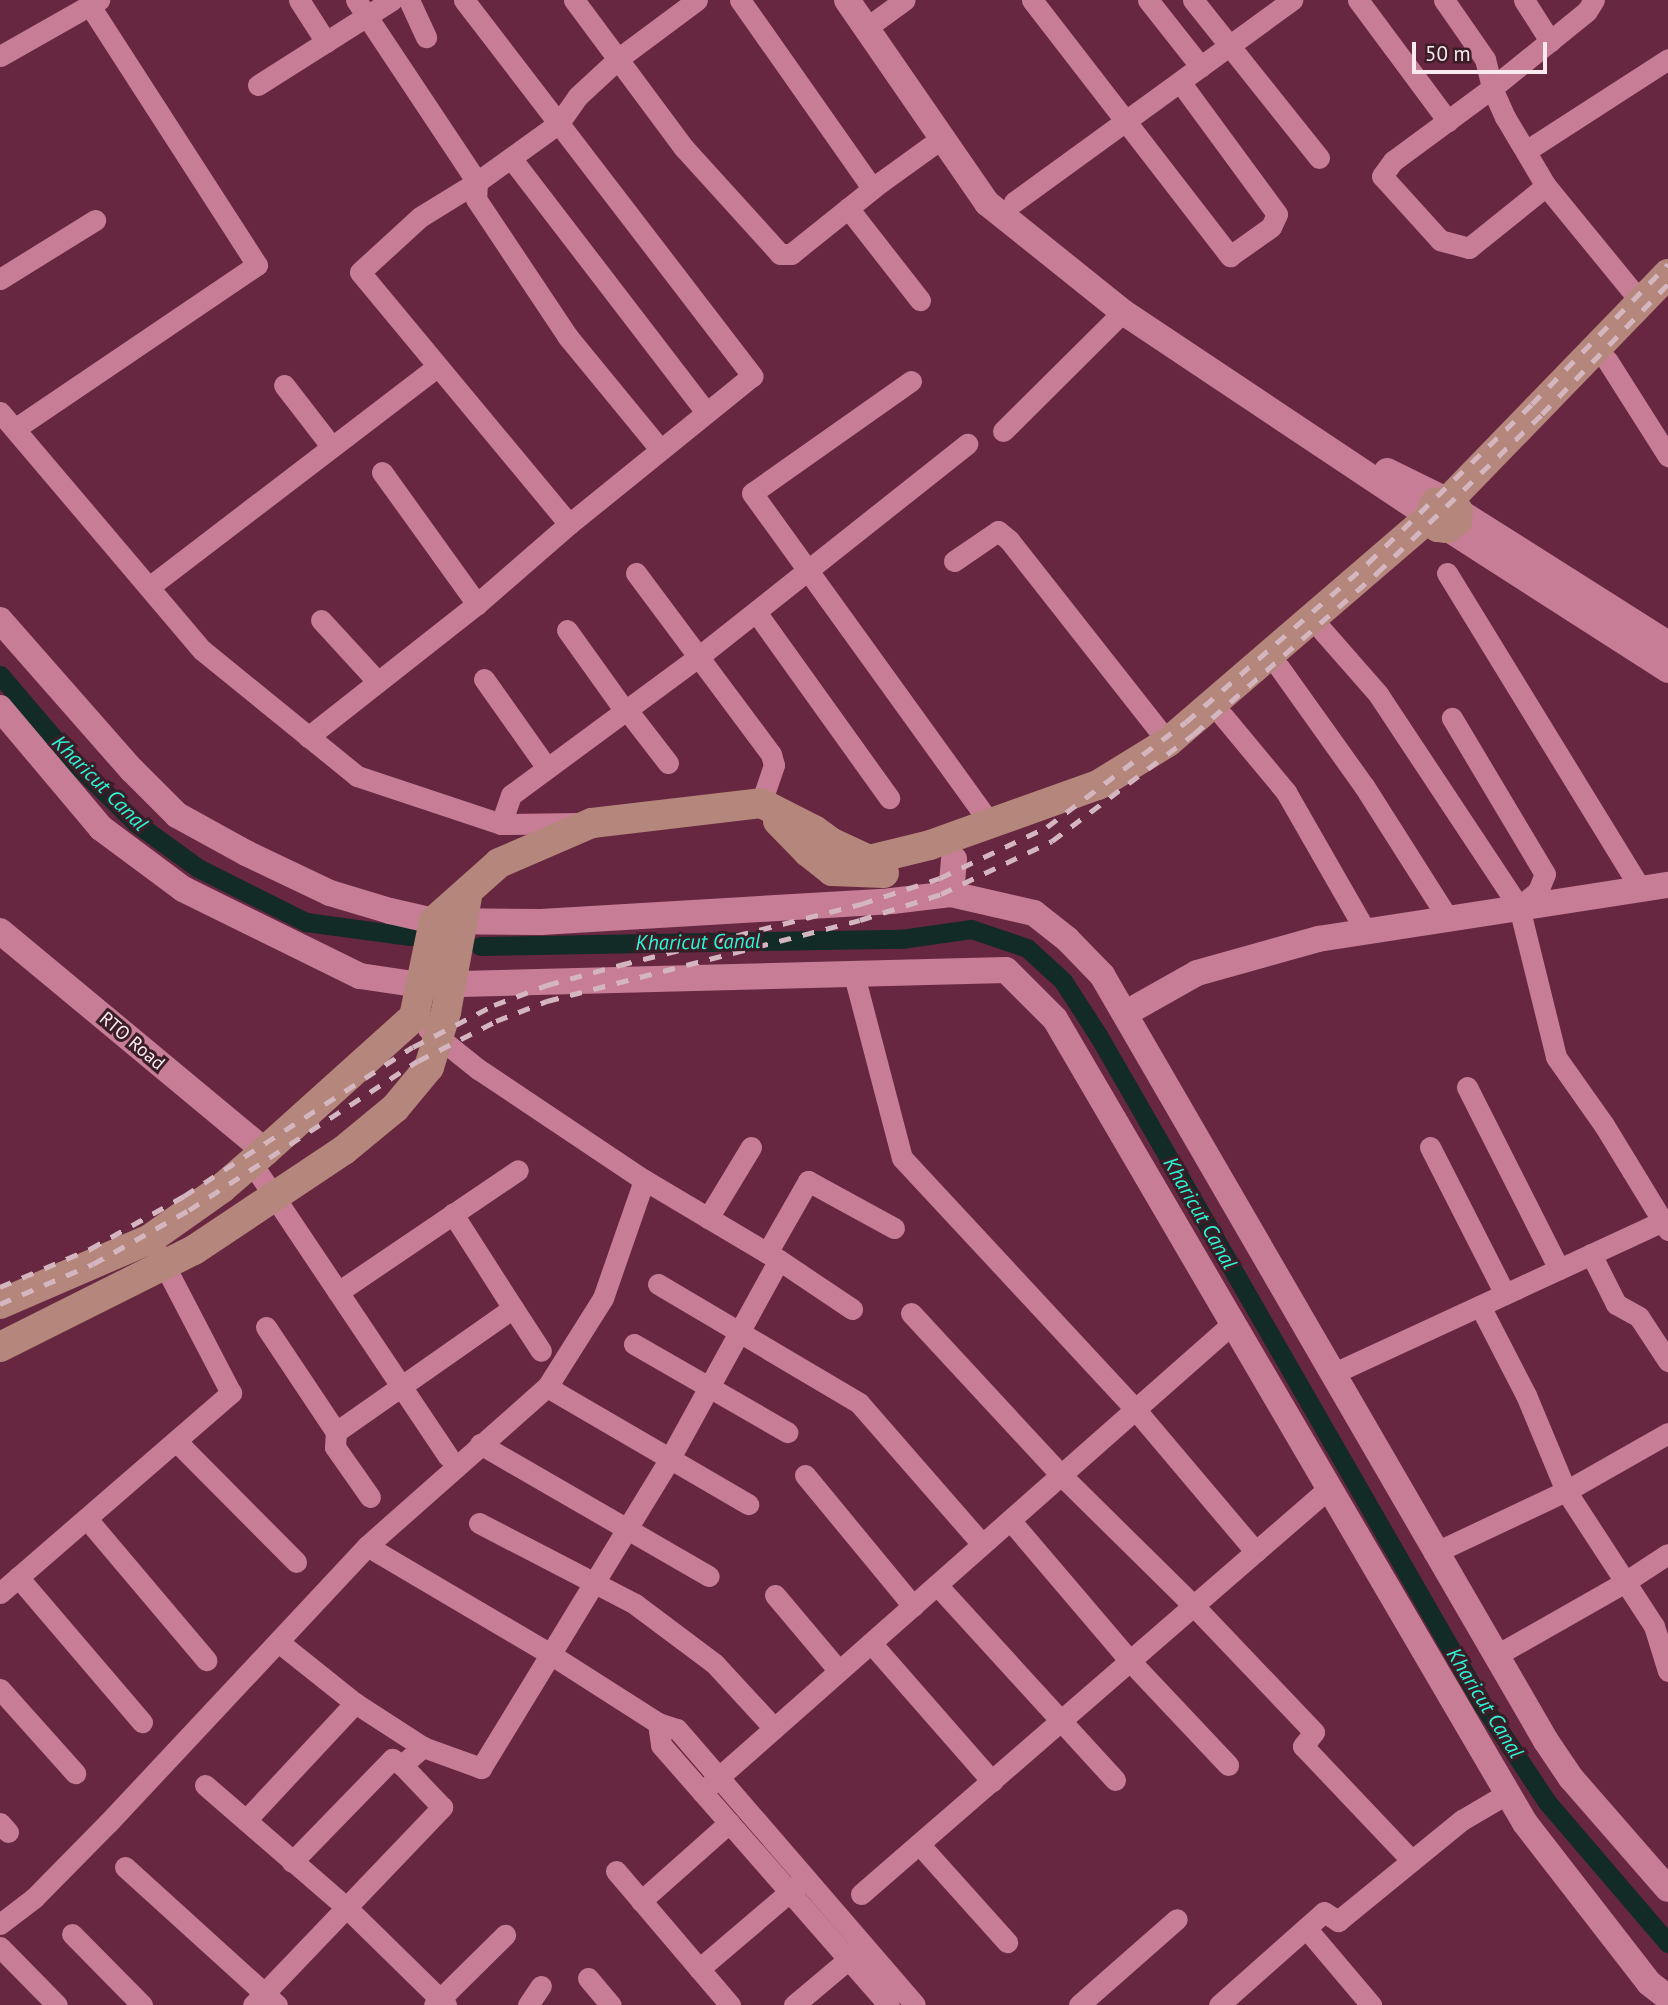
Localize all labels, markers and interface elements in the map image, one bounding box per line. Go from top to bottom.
scale bar [1416,28,1551,72]
text: 50 m [1425,40,1471,67]
water label: Kharicut Canal [47,730,153,836]
water label: Kharicut Canal [635,928,761,956]
street label: RTO Road [95,1007,169,1075]
water label: Kharicut Canal [1158,1152,1242,1274]
water label: Kharicut Canal [1441,1643,1529,1763]

